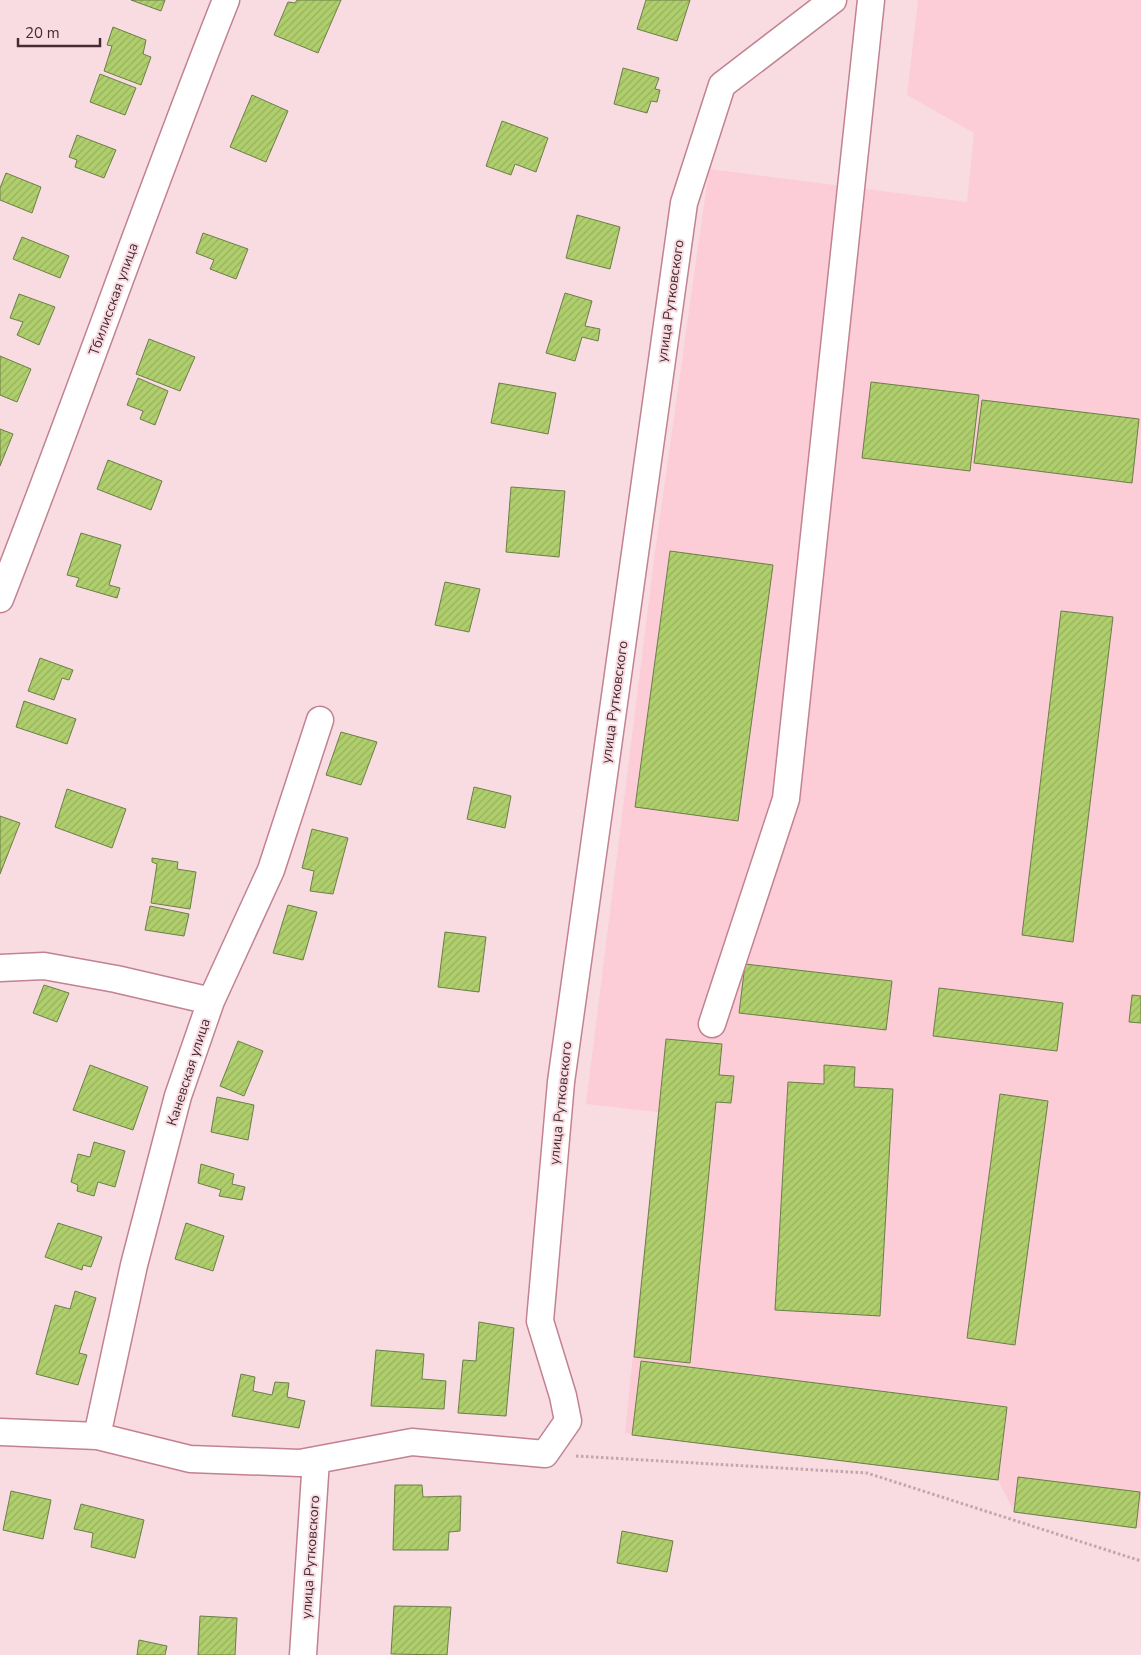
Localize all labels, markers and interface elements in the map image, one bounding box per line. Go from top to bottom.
scale bar [18,15,100,47]
text: 20 m [25,23,60,43]
street label: улица Рутковского [652,238,689,364]
street label: Тбилисская улица [84,240,143,358]
street label: улица Рутковского [596,639,633,765]
street label: Каневская улица [162,1016,215,1128]
street label: улица Рутковского [545,1040,576,1166]
street label: улица Рутковского [297,1494,324,1620]

